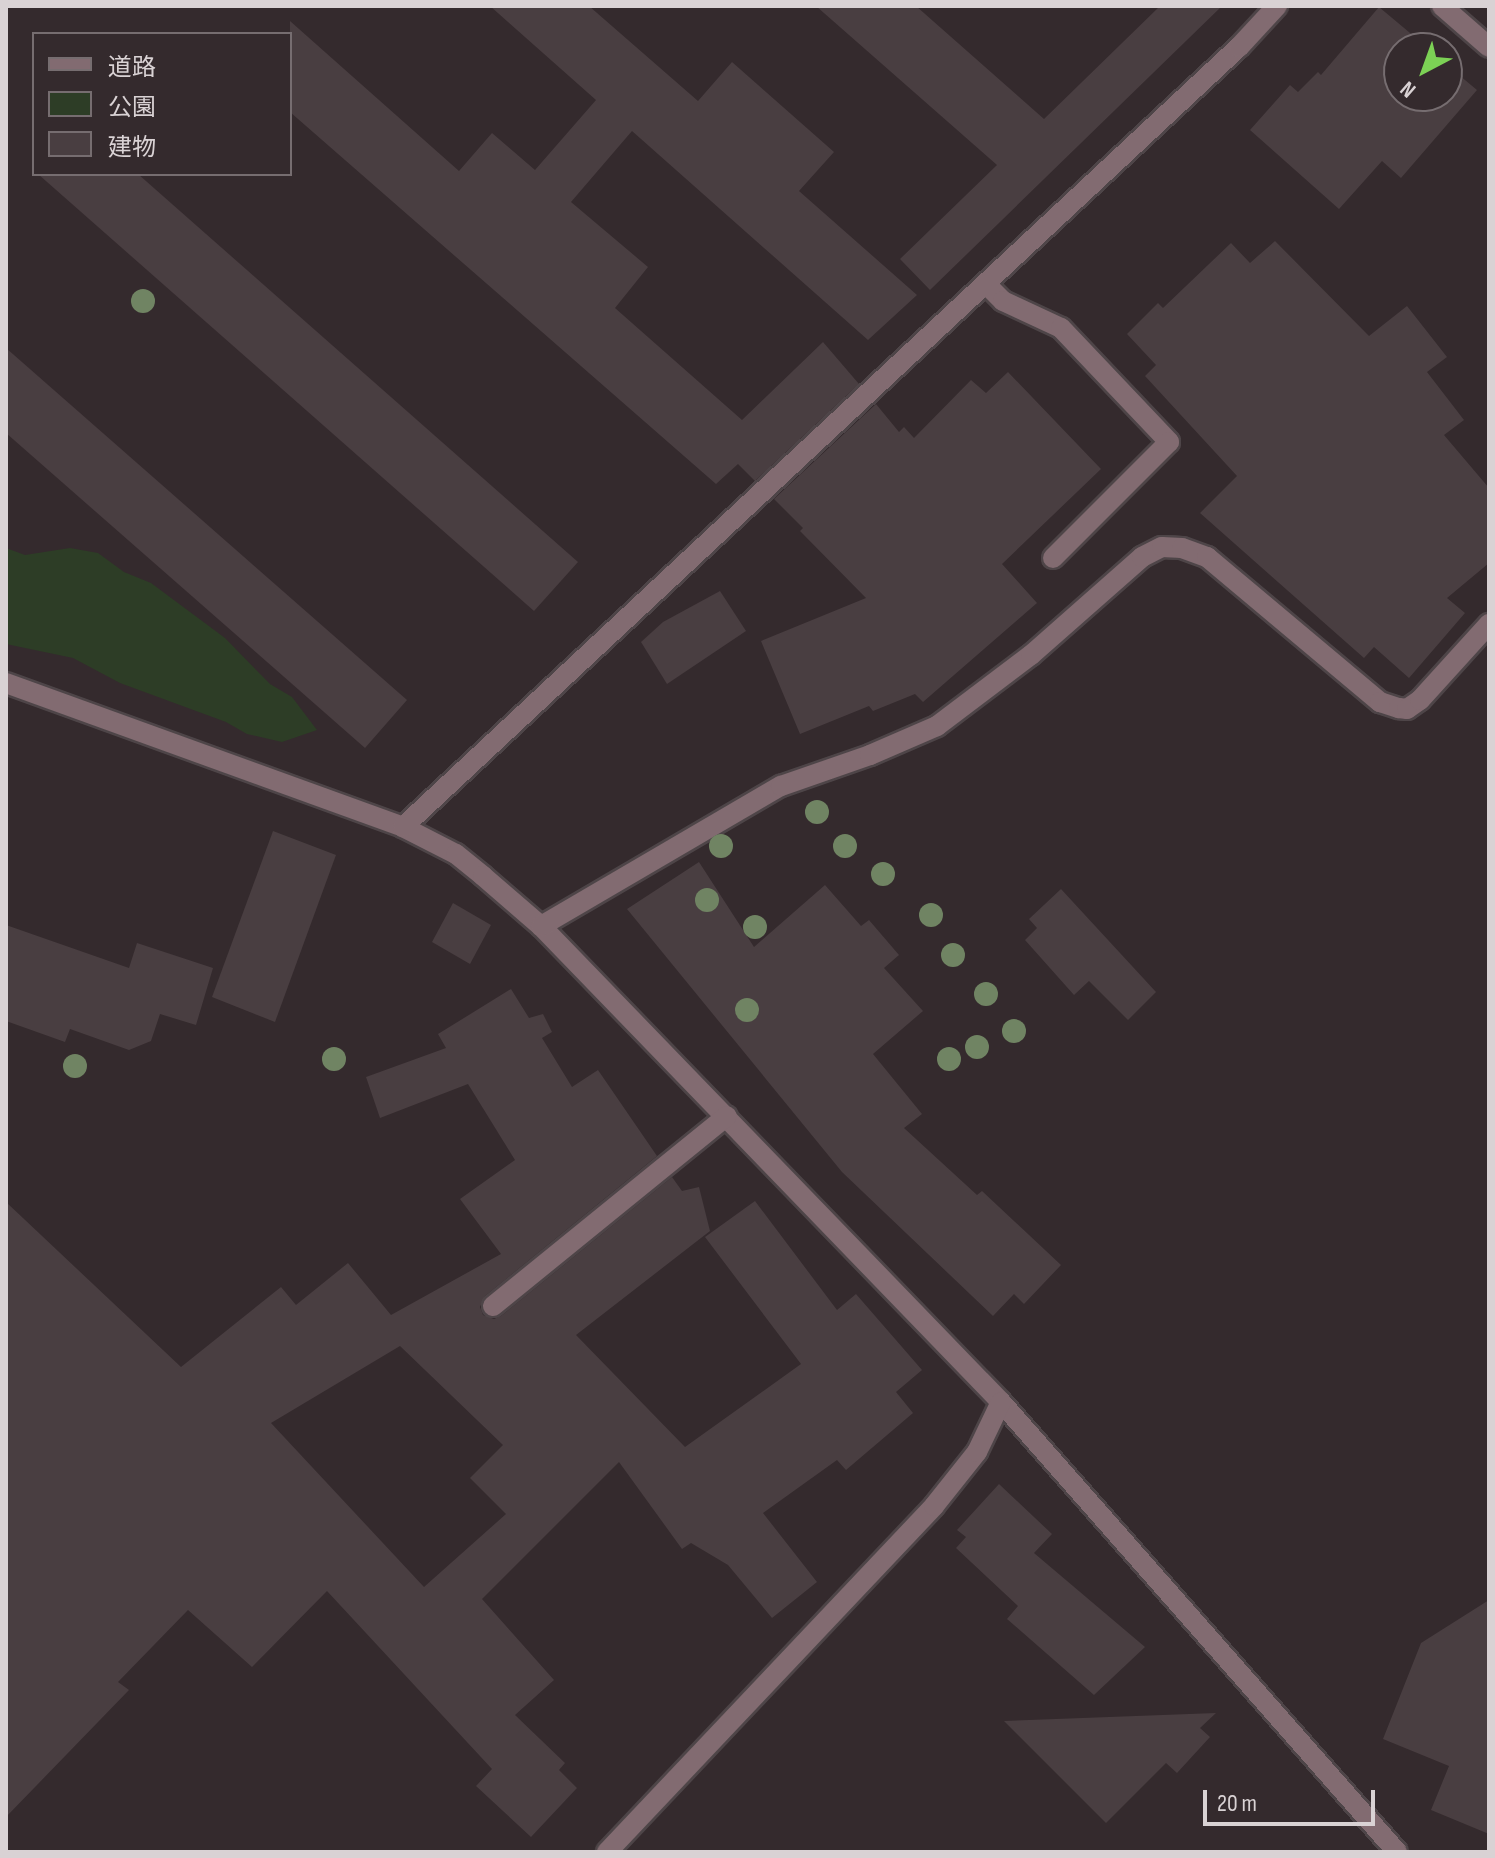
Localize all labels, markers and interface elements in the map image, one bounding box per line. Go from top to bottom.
legend [32,32,292,176]
north arrow [1383,32,1463,112]
text: 道路 [108,53,156,82]
text: N [1395,75,1422,103]
text: 公園 [108,93,156,122]
text: 建物 [108,133,156,162]
scale bar [1207,1774,1379,1824]
text: 20 m [1217,1789,1257,1818]

